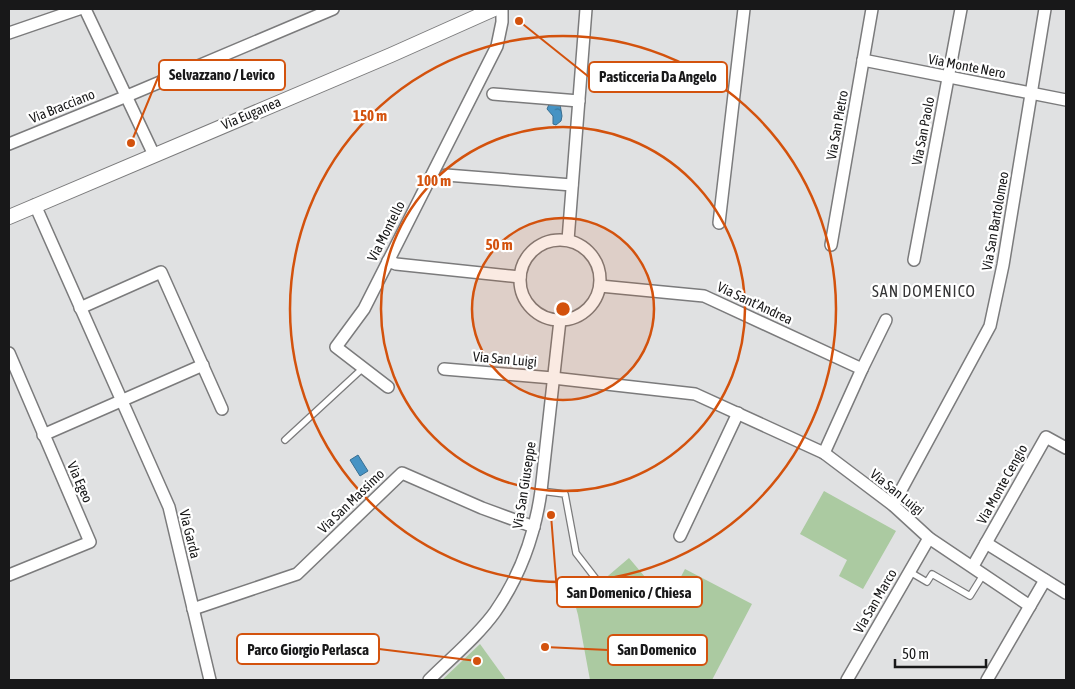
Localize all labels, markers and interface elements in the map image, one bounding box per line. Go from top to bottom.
street label: Via Monte Nero [927,51,1007,81]
callout: Selvazzano / Levico [159,60,285,90]
callout: Pasticceria Da Angelo [589,62,727,92]
text: Selvazzano / Levico [169,66,275,83]
text: Pasticceria Da Angelo [599,68,717,85]
street label: Via Bracciano [27,86,97,126]
street label: Via San Pietro [823,89,851,161]
street label: Via Euganea [219,93,283,133]
street label: Via San Paolo [909,95,937,167]
text: 150 m [353,107,387,124]
street label: Via San Bartolomeo [978,170,1012,272]
text: 100 m [417,172,451,189]
street label: Via Montello [364,198,408,264]
text: 50 m [486,236,513,253]
street label: Via Sant'Andrea [715,279,795,327]
district label: SAN DOMENICO [872,282,976,300]
centre of rings [554,300,572,318]
street label: Via San Luigi [472,348,538,370]
street label: Via San Giuseppe [509,440,539,530]
street label: Via Monte Cengio [974,441,1030,527]
street label: Via Egeo [64,459,96,505]
street label: Via San Massimo [315,466,387,536]
street label: Via San Luigi [867,466,927,518]
street label: Via Garda [176,508,204,560]
street label: Via San Marco [850,566,900,636]
callout: San Domenico / Chiesa [557,577,702,607]
text: San Domenico / Chiesa [567,584,691,601]
callout: Parco Giorgio Perlasca [237,634,379,664]
callout: San Domenico [608,635,707,665]
scale bar [895,636,986,668]
text: Parco Giorgio Perlasca [247,641,369,658]
text: San Domenico [618,641,697,658]
text: 50 m [902,645,929,662]

